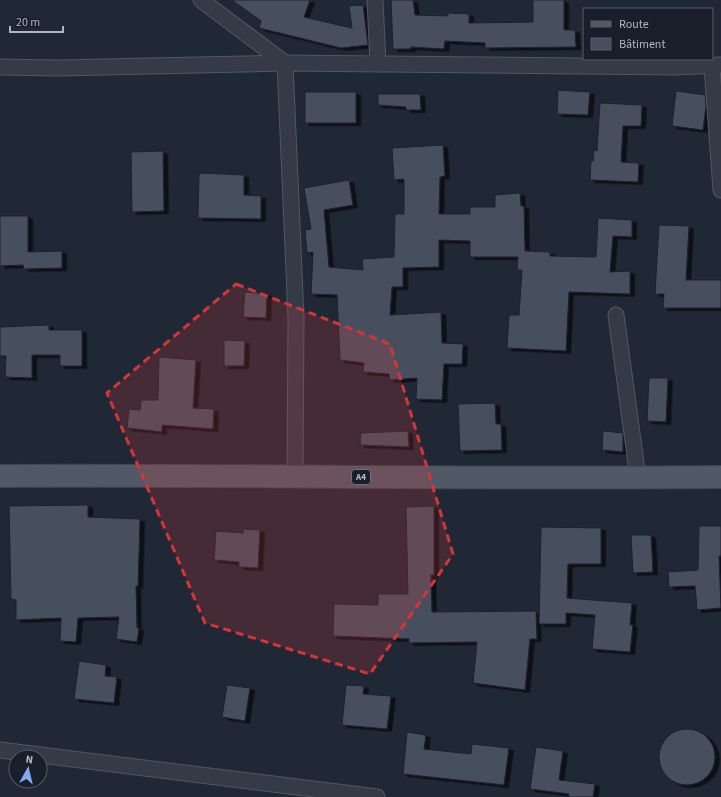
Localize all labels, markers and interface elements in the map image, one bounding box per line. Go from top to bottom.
scale bar [10,8,63,34]
legend [583,8,713,60]
text: 20 m [16,14,40,31]
text: Route [619,16,649,33]
text: Bâtiment [619,36,665,53]
road number: A4 [352,470,370,484]
north arrow [8,749,48,789]
text: N [25,752,34,768]

